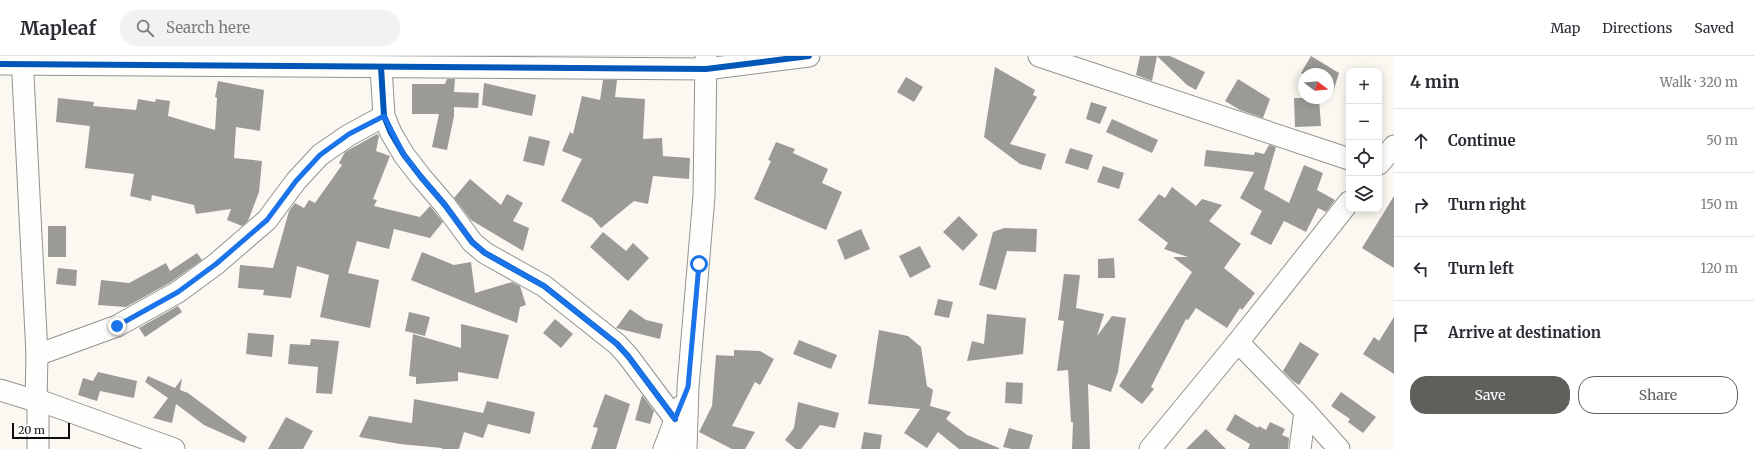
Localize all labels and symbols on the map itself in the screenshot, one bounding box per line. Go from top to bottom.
north arrow [1298,68,1334,104]
route start [690,255,708,273]
route end [108,317,126,335]
scale bar [12,421,70,440]

